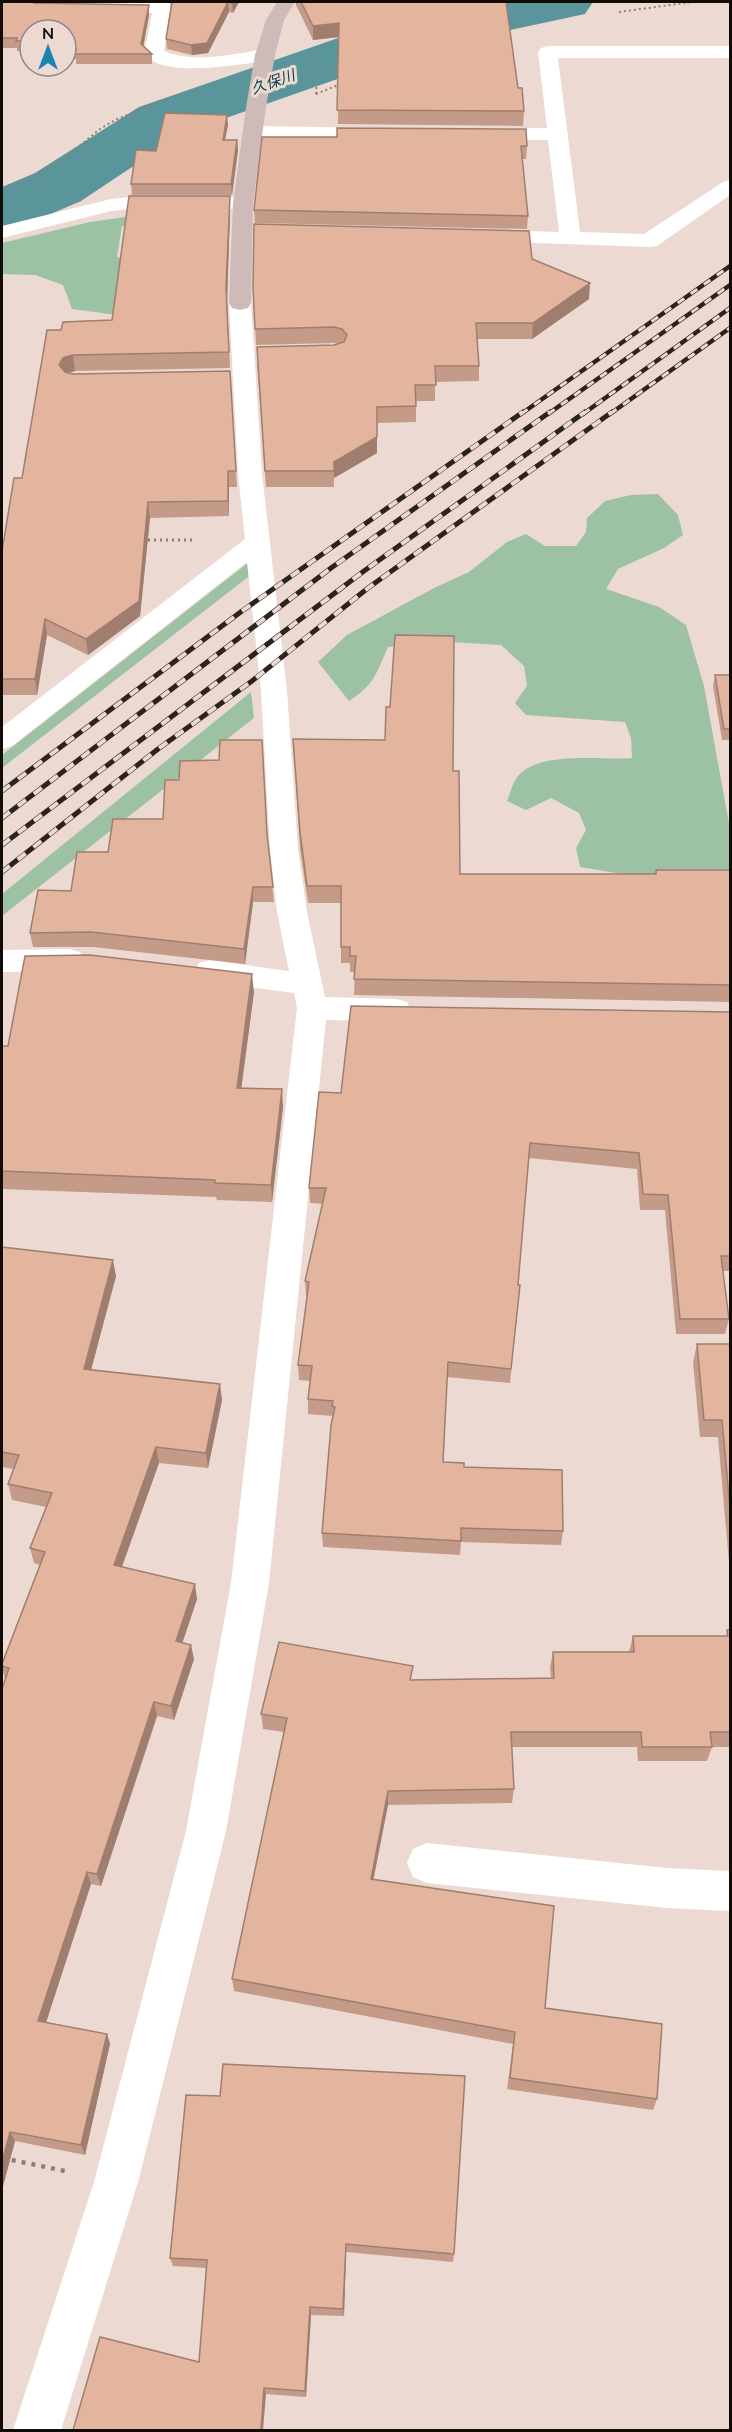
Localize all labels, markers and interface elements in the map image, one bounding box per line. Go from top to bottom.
north arrow [18,18,78,78]
text: N [42,23,54,43]
water label: 久保川 [248,65,299,98]

